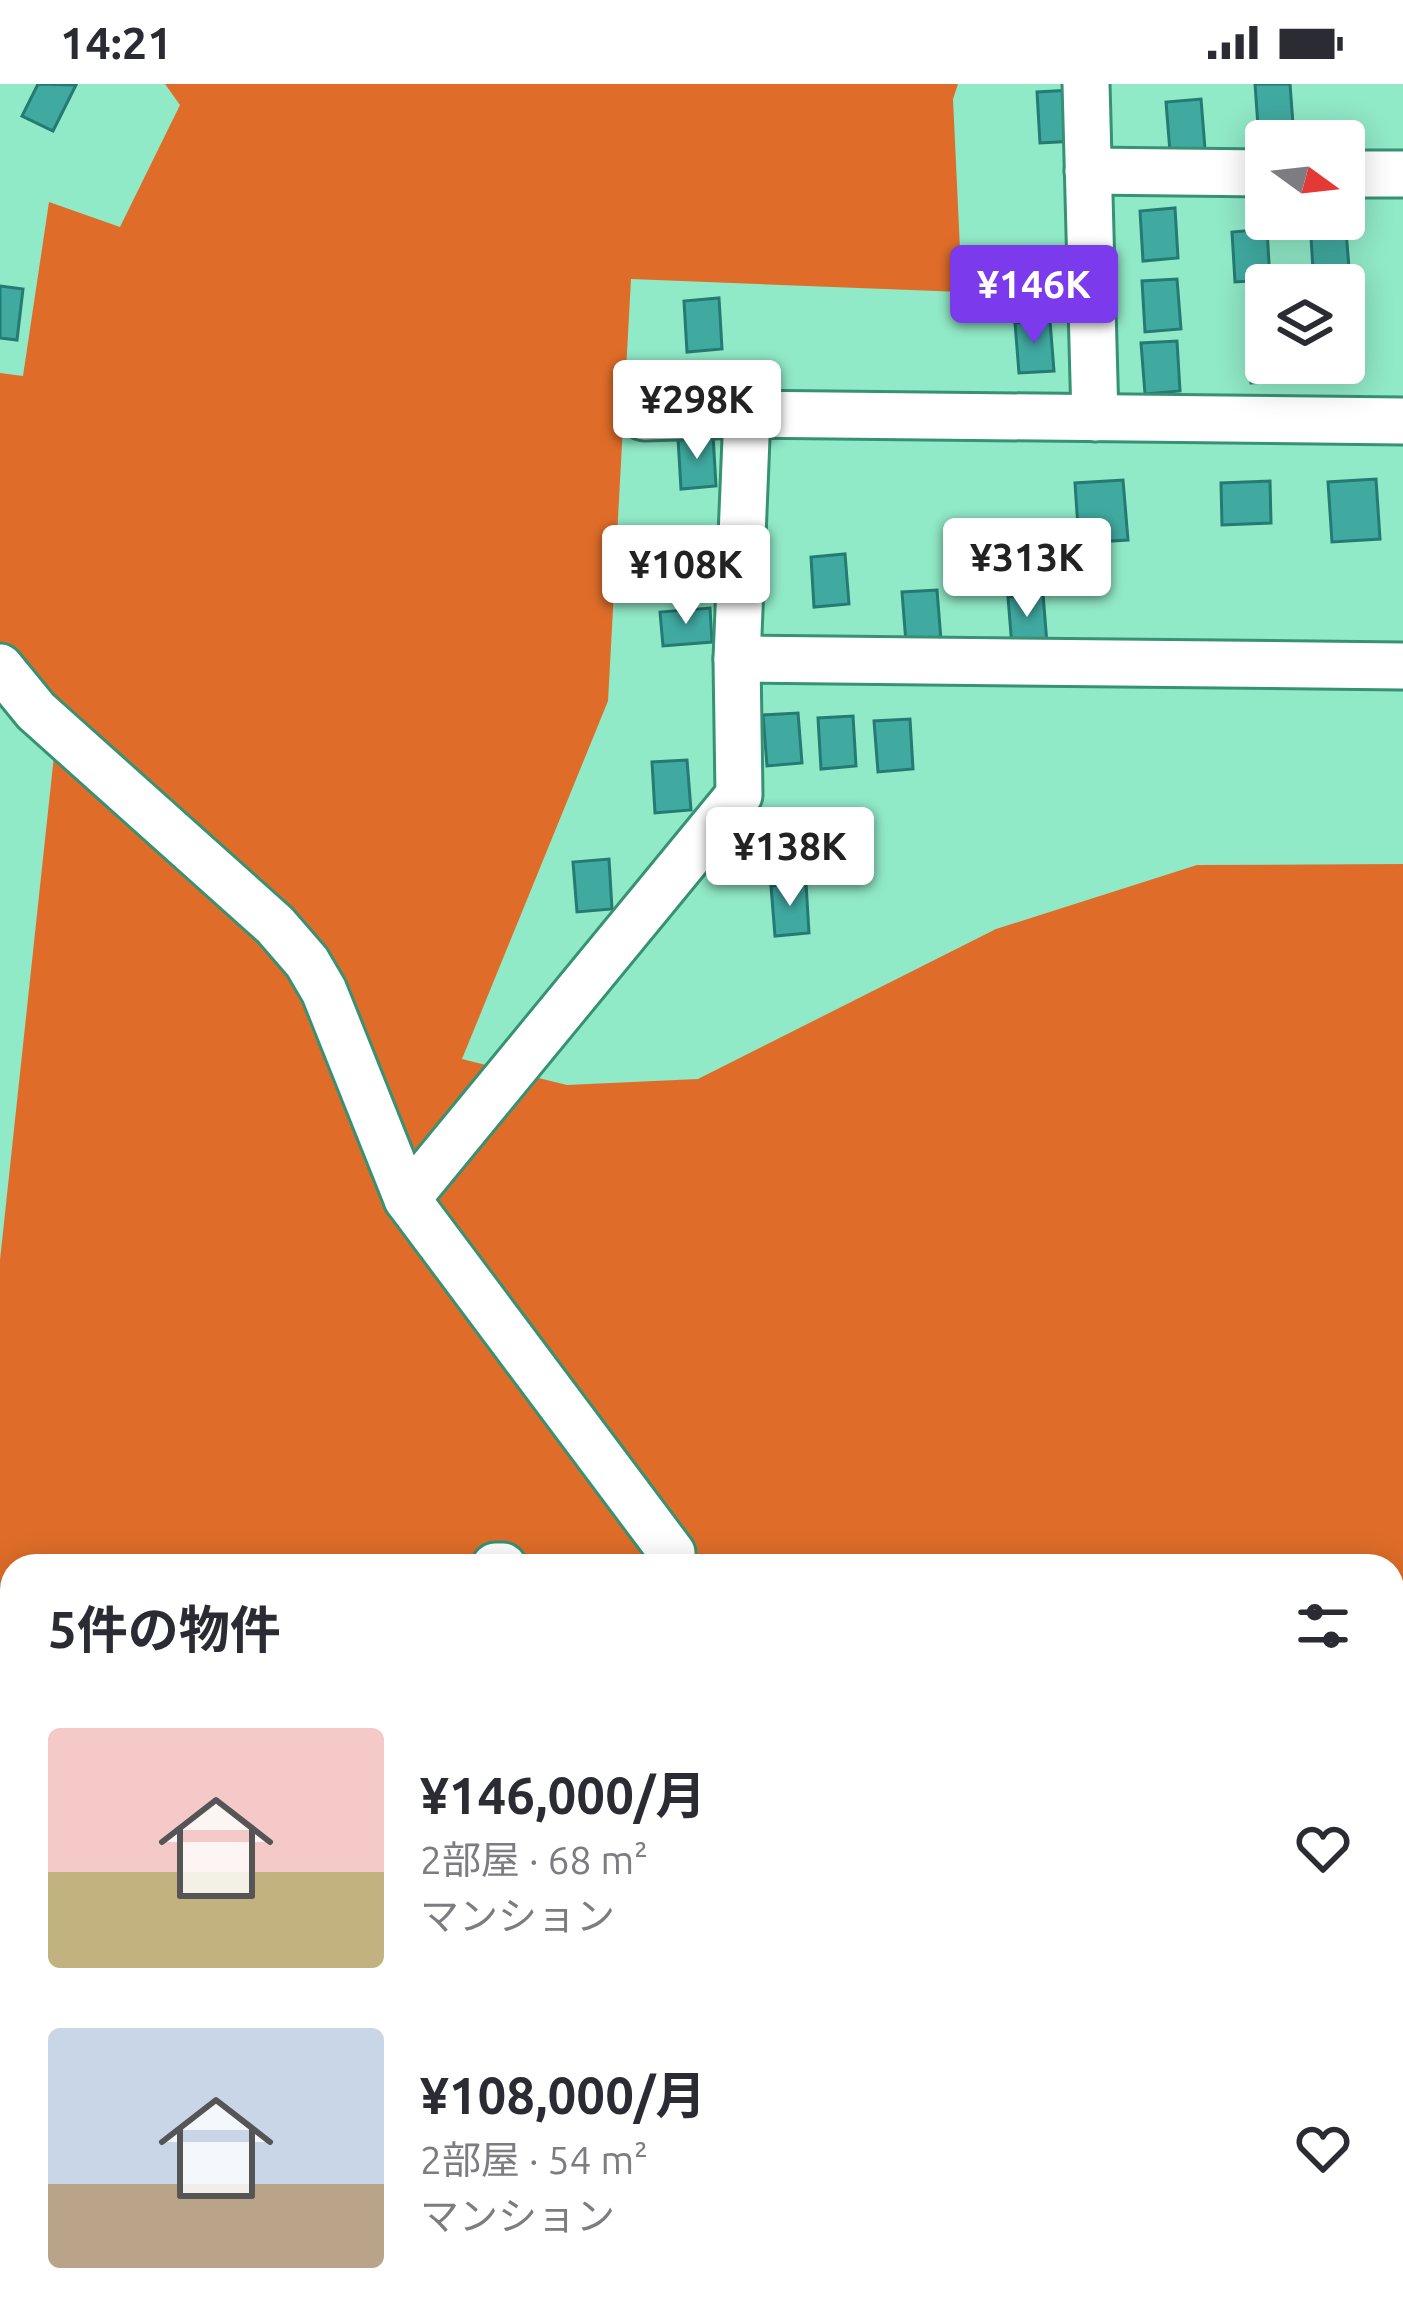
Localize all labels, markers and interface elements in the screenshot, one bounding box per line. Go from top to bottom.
text: 14:21 [60,17,173,68]
north arrow [1245,120,1365,240]
map controls [1245,120,1365,384]
pin: ¥146K [950,245,1118,347]
text: ¥146K [977,262,1091,305]
button: layers [1245,264,1365,384]
pin: ¥298K [613,360,781,462]
text: ¥298K [640,377,754,420]
pin: ¥313K [943,518,1111,620]
pin: ¥108K [602,525,770,627]
text: ¥313K [970,535,1084,578]
text: ¥108K [629,542,743,585]
pin: ¥138K [706,807,874,909]
text: ¥138K [733,824,847,867]
icon: filters [1290,1593,1356,1659]
text: 5件の物件 [48,1600,281,1658]
text: ¥146,000/月 [420,1766,706,1824]
icon: home [144,1776,288,1920]
icon: heart [1290,1815,1356,1881]
text: 2部屋 · 68 m² [420,1838,648,1881]
text: マンション [420,1894,615,1937]
text: ¥108,000/月 [420,2066,706,2124]
icon: home [144,2076,288,2220]
icon: heart [1290,2115,1356,2181]
text: 2部屋 · 54 m² [420,2138,648,2181]
text: マンション [420,2194,615,2237]

